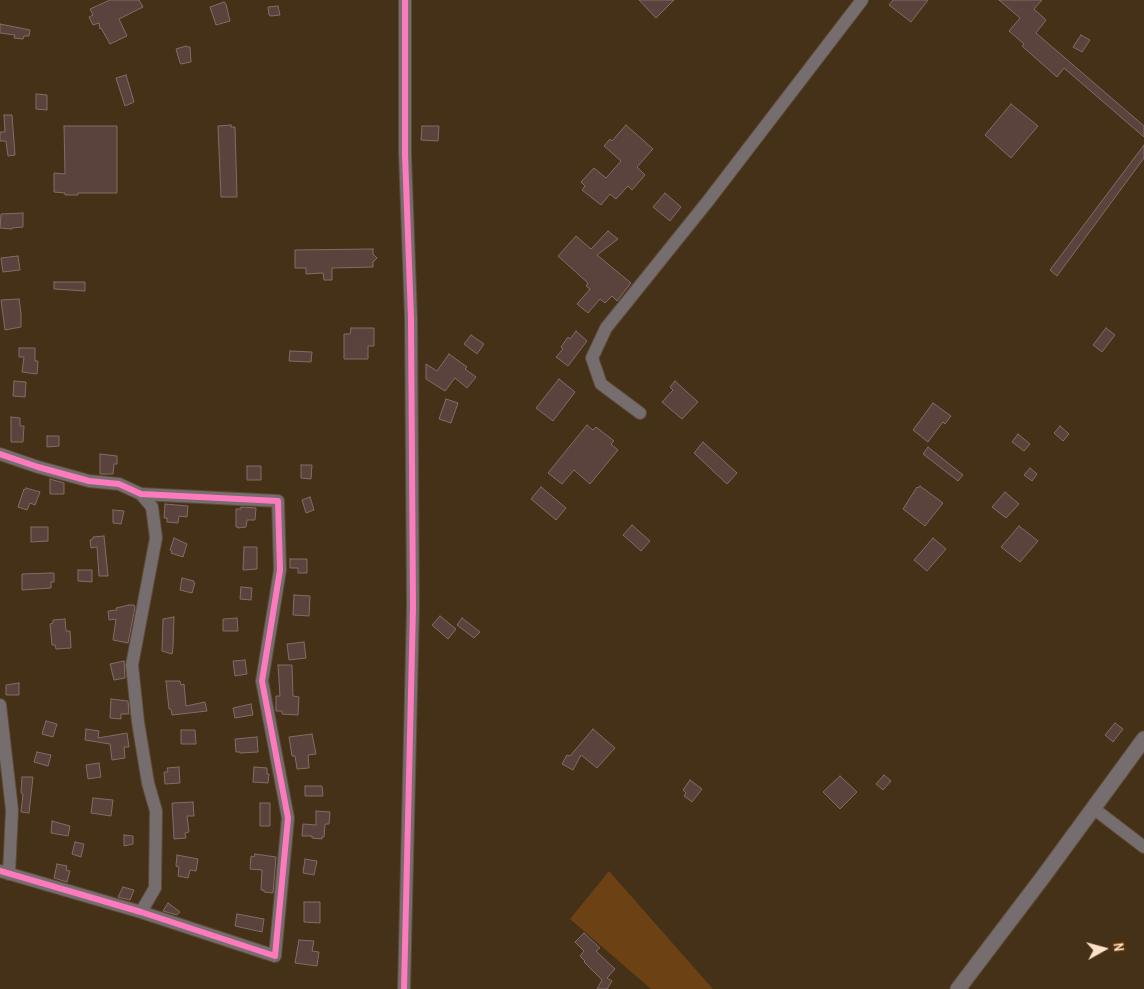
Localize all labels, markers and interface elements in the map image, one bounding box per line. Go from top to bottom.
north arrow [1079,924,1129,974]
text: N [1109,942,1128,952]

